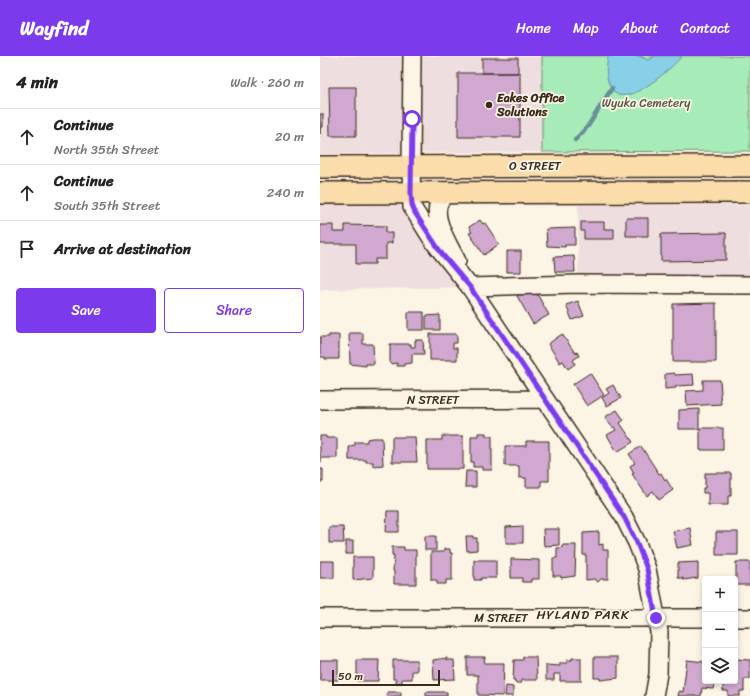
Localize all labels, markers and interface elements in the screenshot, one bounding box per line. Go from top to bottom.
text: Wayfind [20,12,88,45]
text: Home [516,16,551,41]
text: Map [573,16,599,41]
text: About [621,16,658,41]
text: Contact [680,16,730,41]
text: 4 min [16,67,58,97]
text: Walk · 260 m [230,71,304,94]
place label: Eakes Office Solutions [496,87,565,123]
park label: Wyuka Cemetery [602,92,691,114]
marker: Eakes Office Solutions [484,100,494,110]
route start [403,110,421,128]
text: Continue [54,112,114,138]
text: 20 m [275,125,304,148]
icon: ahead [16,126,38,148]
text: North 35th Street [54,138,160,161]
street label: O STREET [509,155,562,177]
text: Continue [54,168,114,194]
text: 240 m [267,181,304,204]
icon: ahead [16,182,38,204]
text: South 35th Street [54,194,160,217]
text: Arrive at destination [54,236,191,262]
icon: arrive [16,238,38,260]
button: Save [16,288,156,333]
button: Share [164,288,304,333]
street label: N STREET [407,389,460,411]
map controls [702,576,738,684]
button: + [702,576,738,612]
district label: HYLAND PARK [536,603,630,626]
street label: M STREET [474,607,528,629]
route end [647,609,665,627]
button: − [702,612,738,648]
button: layers [702,648,738,684]
text: 50 m [338,667,363,686]
scale bar [332,668,440,687]

